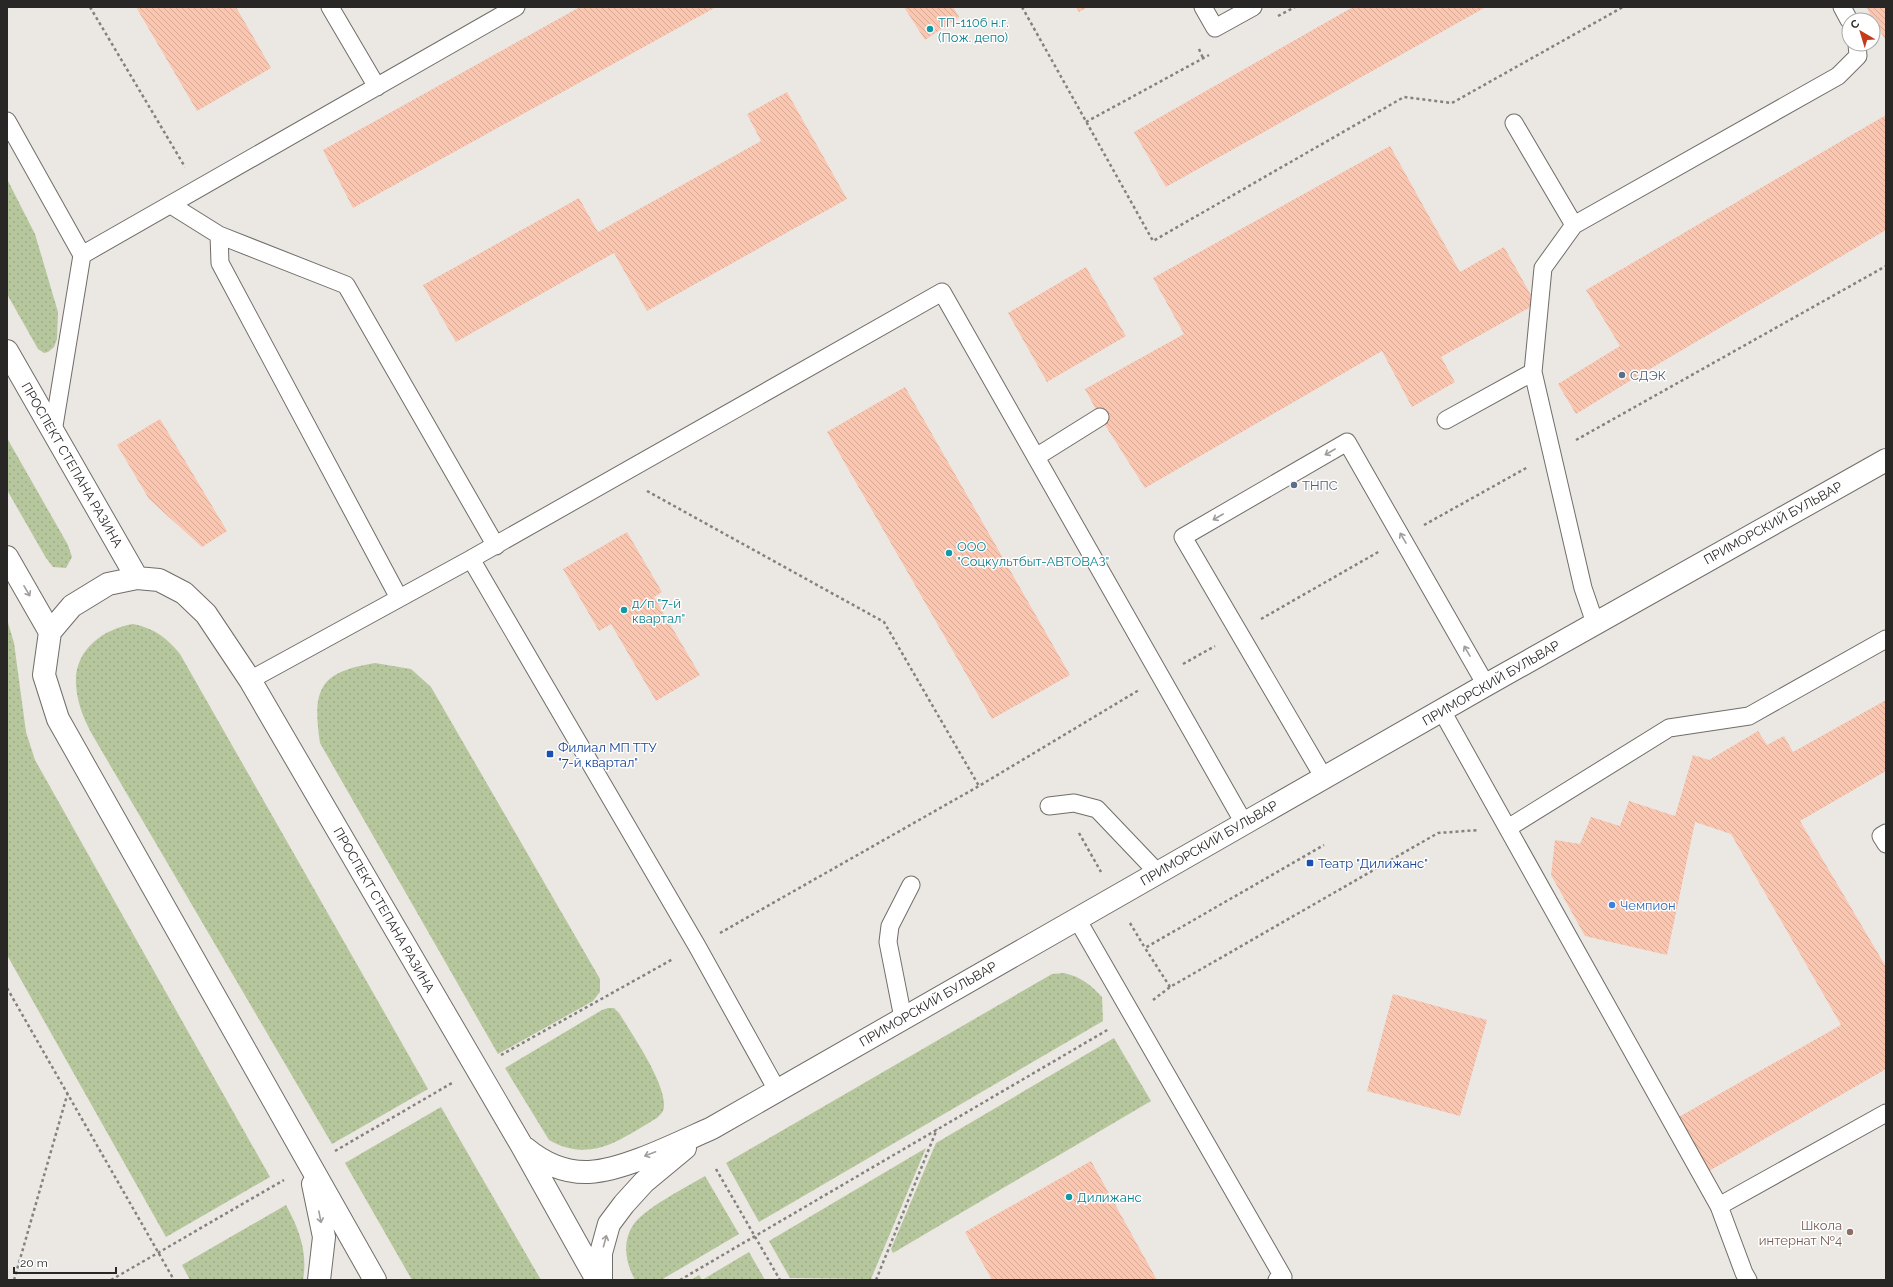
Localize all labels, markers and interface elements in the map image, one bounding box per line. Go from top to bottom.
north arrow [1841,12,1881,52]
place label: ТП-1106 н.г. (Пож. депо) [938,15,1009,45]
text: С [1848,17,1862,32]
marker: ТП-1106 н.г. (Пож. депо) [925,24,935,34]
place label: СДЭК [1630,368,1666,383]
marker: СДЭК [1617,370,1627,380]
street label: ПРОСПЕКТ СТЕПАНА РАЗИНА [19,380,126,550]
one-way arrow [1324,449,1336,457]
place label: ТНПС [1302,478,1338,493]
street label: ПРИМОРСКИЙ БУЛЬВАР [1701,479,1845,567]
marker: ТНПС [1289,480,1299,490]
one-way arrow [1212,514,1224,522]
one-way arrow [1398,532,1406,544]
place label: ООО "Соцкультбыт-АВТОВАЗ" [957,539,1109,569]
marker: ООО "Соцкультбыт-АВТОВАЗ" [944,548,954,558]
one-way arrow [23,585,31,597]
place label: д/п "7-й квартал" [632,596,685,626]
marker: д/п "7-й квартал" [619,605,629,615]
street label: ПРИМОРСКИЙ БУЛЬВАР [1420,638,1562,728]
one-way arrow [1463,645,1471,657]
place label: Филиал МП ТТУ "7-й квартал" [558,740,658,770]
marker: Филиал МП ТТУ "7-й квартал" [545,749,555,759]
street label: ПРИМОРСКИЙ БУЛЬВАР [1138,798,1280,888]
street label: ПРОСПЕКТ СТЕПАНА РАЗИНА [331,825,438,995]
place label: Театр "Дилижанс" [1318,856,1428,871]
marker: Театр "Дилижанс" [1305,858,1315,868]
place label: Чемпион [1620,898,1676,913]
marker: Чемпион [1607,900,1617,910]
street label: ПРИМОРСКИЙ БУЛЬВАР [857,959,999,1049]
one-way arrow [645,1151,657,1159]
place label: Дилижанс [1077,1190,1142,1205]
marker: Дилижанс [1064,1192,1074,1202]
one-way arrow [316,1210,324,1223]
place label: Школа интернат №4 [1759,1218,1842,1248]
marker: Школа интернат №4 [1845,1227,1855,1237]
one-way arrow [601,1235,609,1248]
scale bar [14,1249,116,1275]
text: 20 m [20,1256,48,1270]

